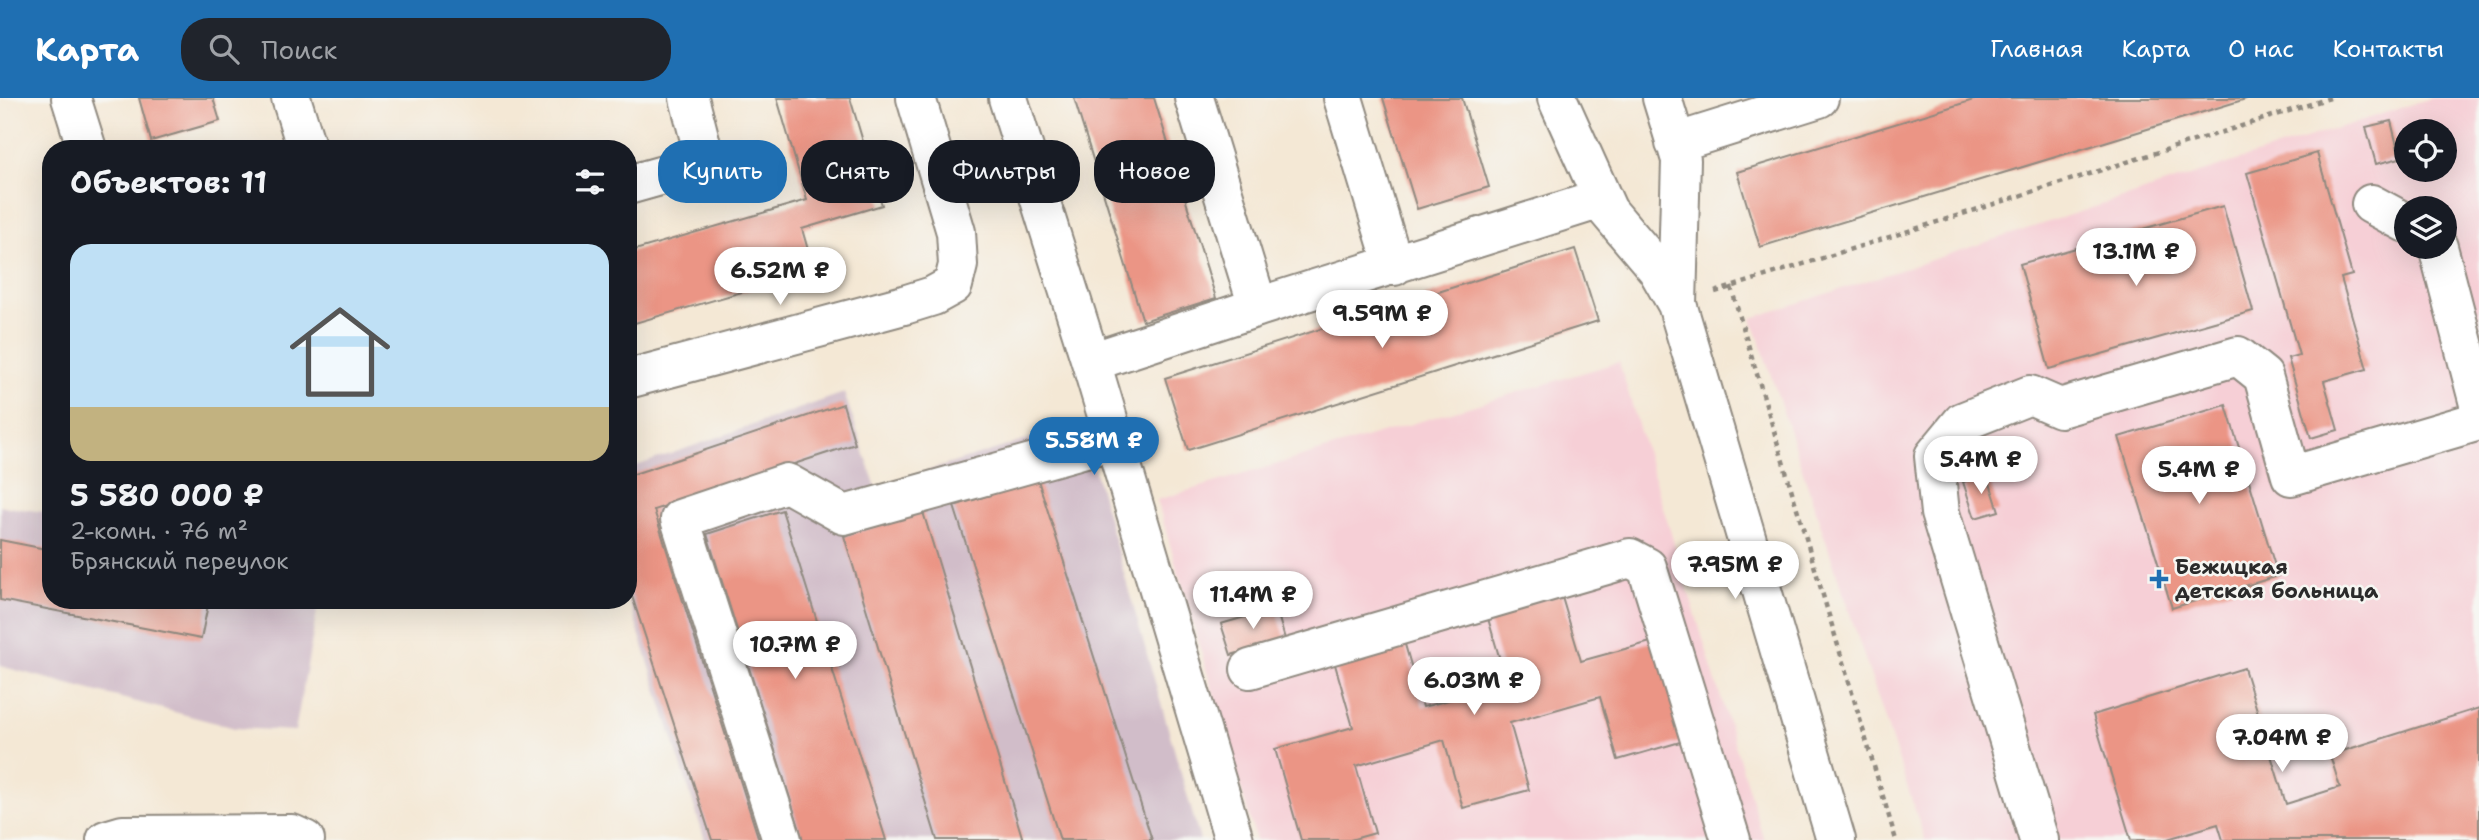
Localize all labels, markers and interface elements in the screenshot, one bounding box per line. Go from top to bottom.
search box [181,18,671,81]
text: Карта [35,27,139,72]
icon: search [205,30,243,68]
text: Поиск [261,32,337,67]
text: Главная [1990,33,2083,65]
text: Карта [2121,33,2190,65]
text: О нас [2228,33,2294,65]
text: Контакты [2332,33,2444,65]
map controls [2394,119,2457,259]
button: locate [2394,119,2457,182]
chip: Купить [658,140,787,203]
chip: Снять [801,140,914,203]
chip: Фильтры [928,140,1080,203]
chip: Новое [1094,140,1215,203]
text: Объектов: 11 [70,162,267,203]
icon: filters [571,163,609,201]
button: layers [2394,196,2457,259]
pin: 13.1M ₽ [2071,228,2201,288]
text: 13.1M ₽ [2092,236,2180,266]
pin: 6.52M ₽ [715,248,845,307]
text: 6.52M ₽ [730,255,830,285]
icon: home [277,289,403,415]
pin: 9.59M ₽ [1317,290,1447,350]
text: 9.59M ₽ [1332,298,1432,328]
pin: 5.58M ₽ [1029,418,1159,477]
text: 5.58M ₽ [1045,425,1143,455]
pin: 5.4M ₽ [1924,436,2038,496]
text: 5.4M ₽ [1940,444,2022,474]
pin: 5.4M ₽ [2142,446,2256,506]
text: 5.4M ₽ [2158,454,2240,484]
text: 5 580 000 ₽ [70,475,264,516]
text: 2-комн. · 76 m² [70,516,248,546]
pin: 7.95M ₽ [1670,542,1800,601]
text: Брянский переулок [70,546,288,576]
text: 7.95M ₽ [1687,549,1783,579]
place label: Бежицкая детская больница [2175,553,2379,605]
marker: Бежицкая детская больница [2149,569,2169,589]
pin: 11.4M ₽ [1188,572,1318,631]
text: 11.4M ₽ [1209,579,1297,609]
pin: 10.7M ₽ [730,622,860,681]
text: 10.7M ₽ [749,629,841,659]
pin: 6.03M ₽ [1409,658,1539,717]
text: 6.03M ₽ [1424,665,1524,695]
pin: 7.04M ₽ [2217,714,2347,774]
text: 7.04M ₽ [2232,722,2332,752]

